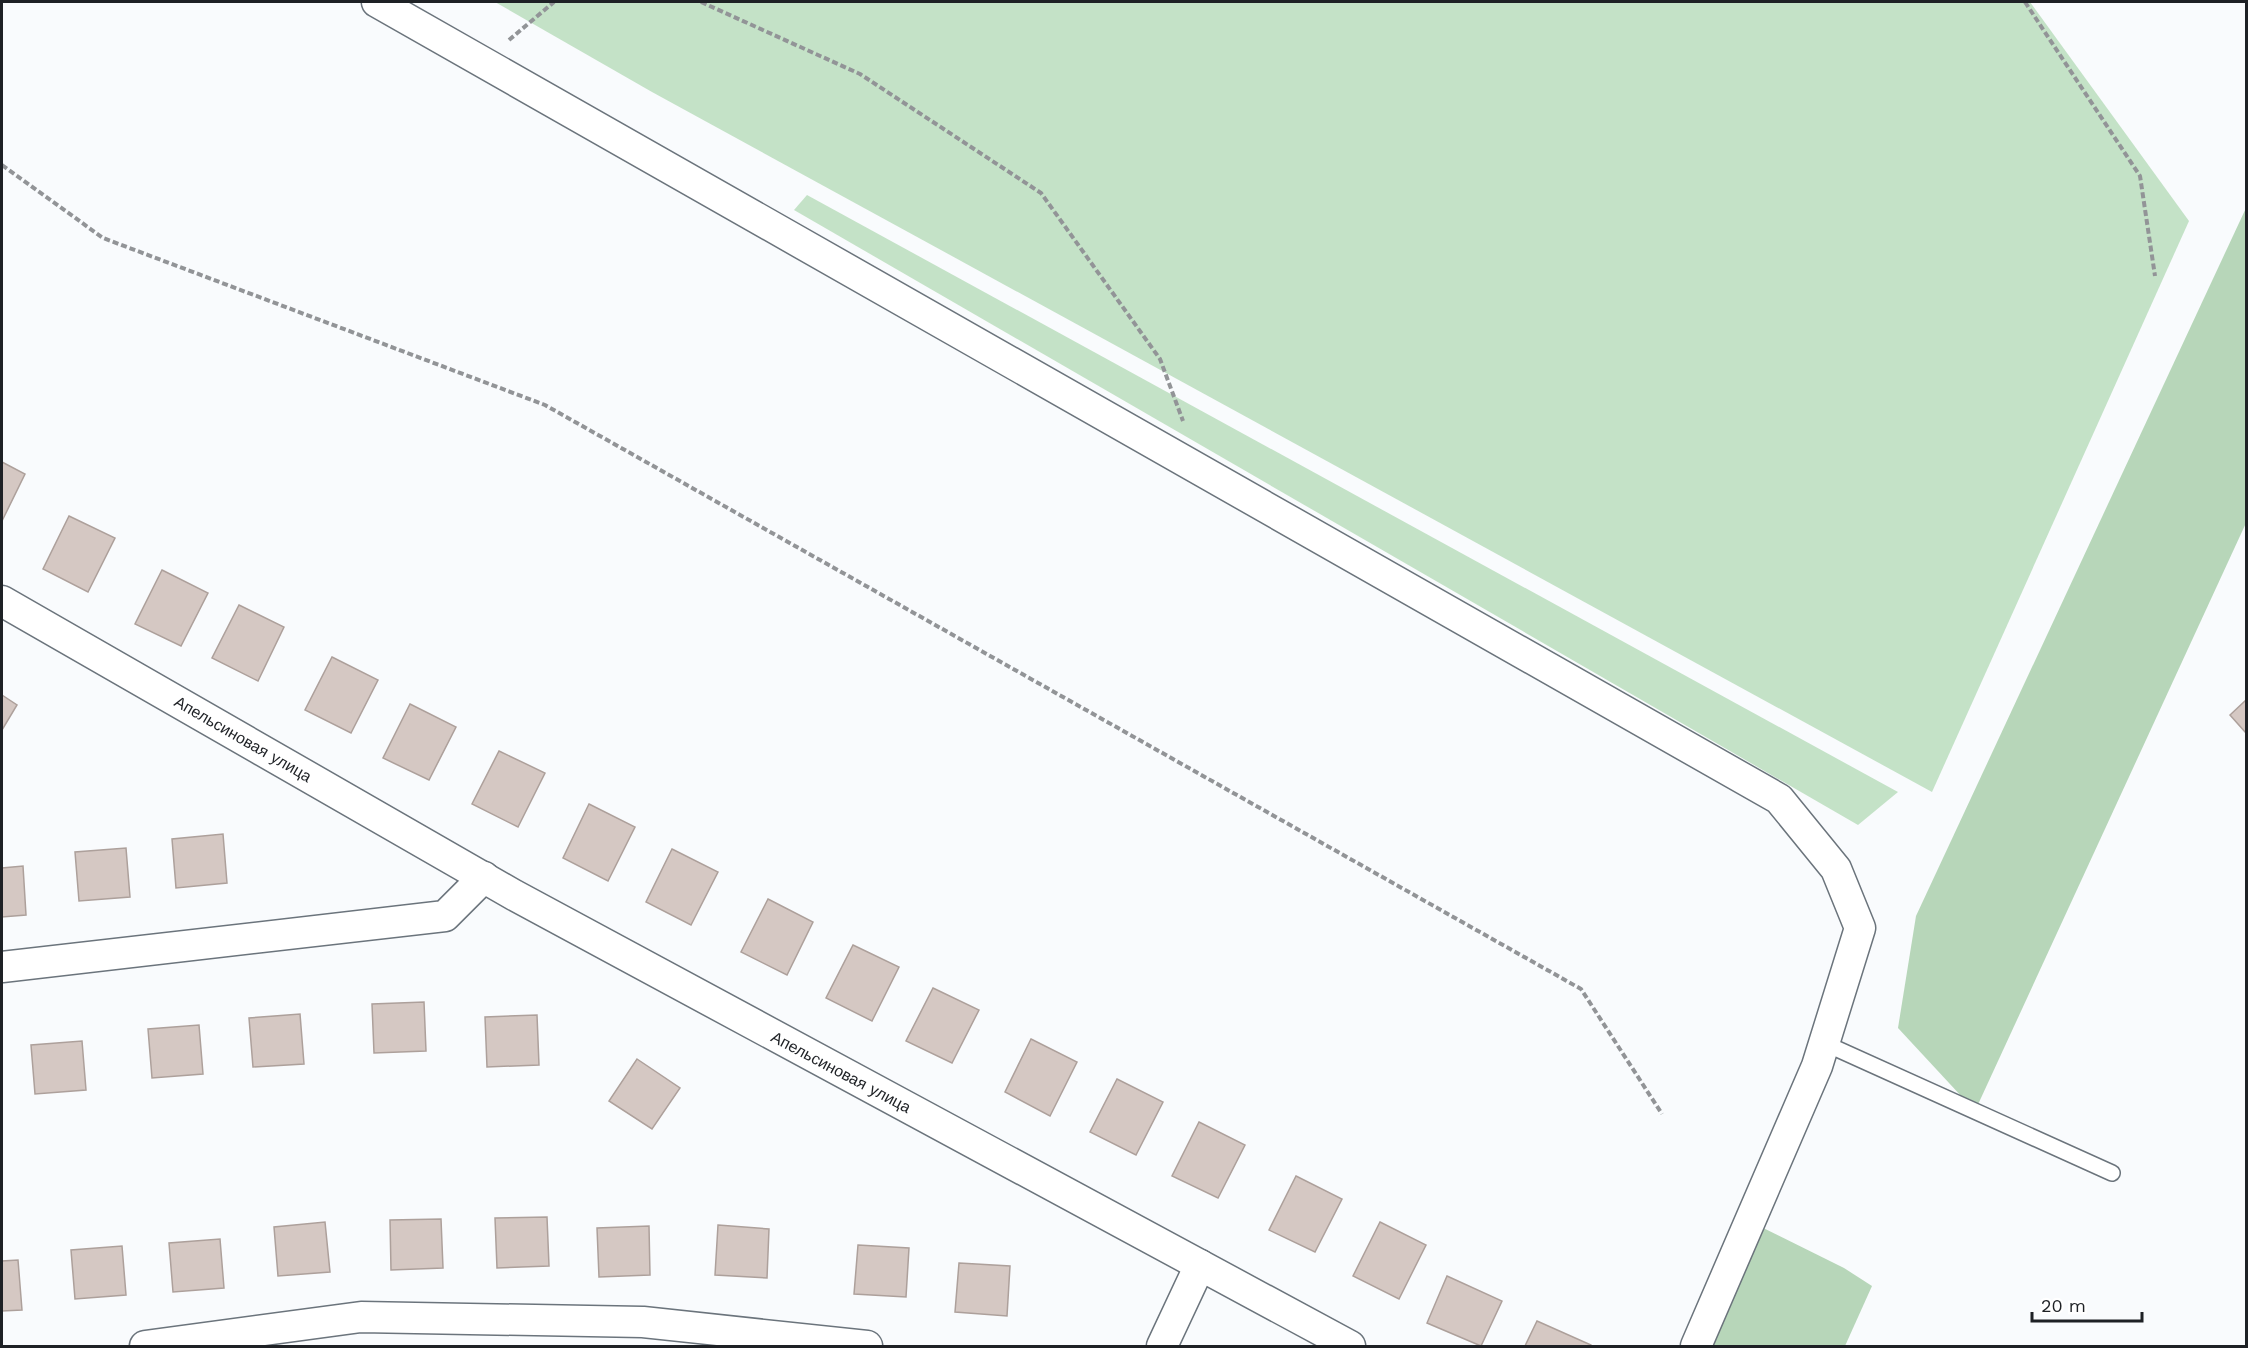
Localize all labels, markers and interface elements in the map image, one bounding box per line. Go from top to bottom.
street label: Апельсиновая улица [171,692,315,786]
street label: Апельсиновая улица [768,1027,914,1117]
scale bar [2032,1285,2142,1323]
text: 20 m [2041,1295,2086,1316]

